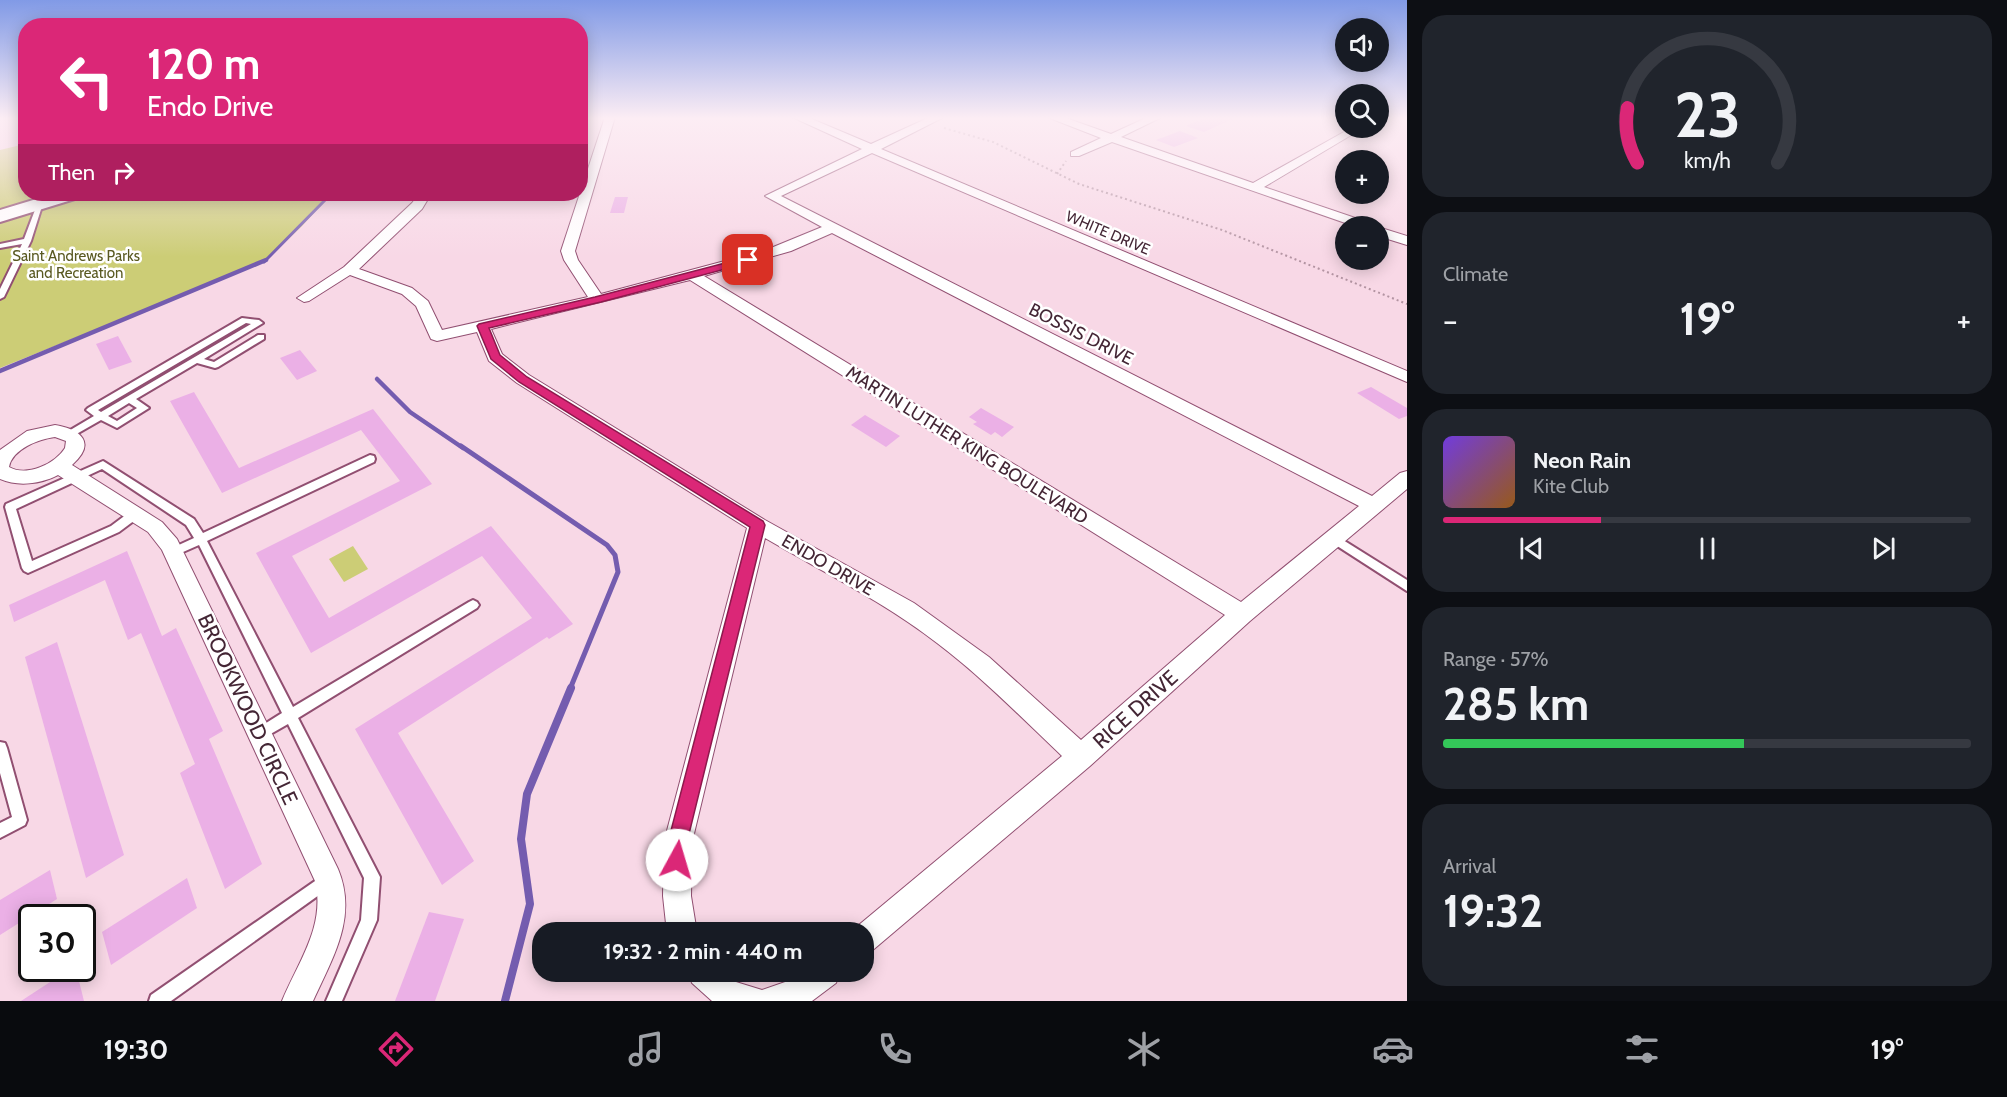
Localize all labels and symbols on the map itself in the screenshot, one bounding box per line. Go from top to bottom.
street label: WHITE DRIVE [1063,207,1153,259]
pin [722,234,773,285]
park label: Saint Andrews Parks and Recreation [12,247,140,282]
street label: BOSSIS DRIVE [1025,298,1137,370]
street label: MARTIN LUTHER KING BOULEVARD [842,361,1092,529]
street label: ENDO DRIVE [778,530,878,600]
street label: BROOKWOOD CIRCLE [193,610,303,808]
street label: RICE DRIVE [1088,665,1182,753]
position arrow [645,828,709,892]
speed limit sign: 30 [18,904,96,982]

